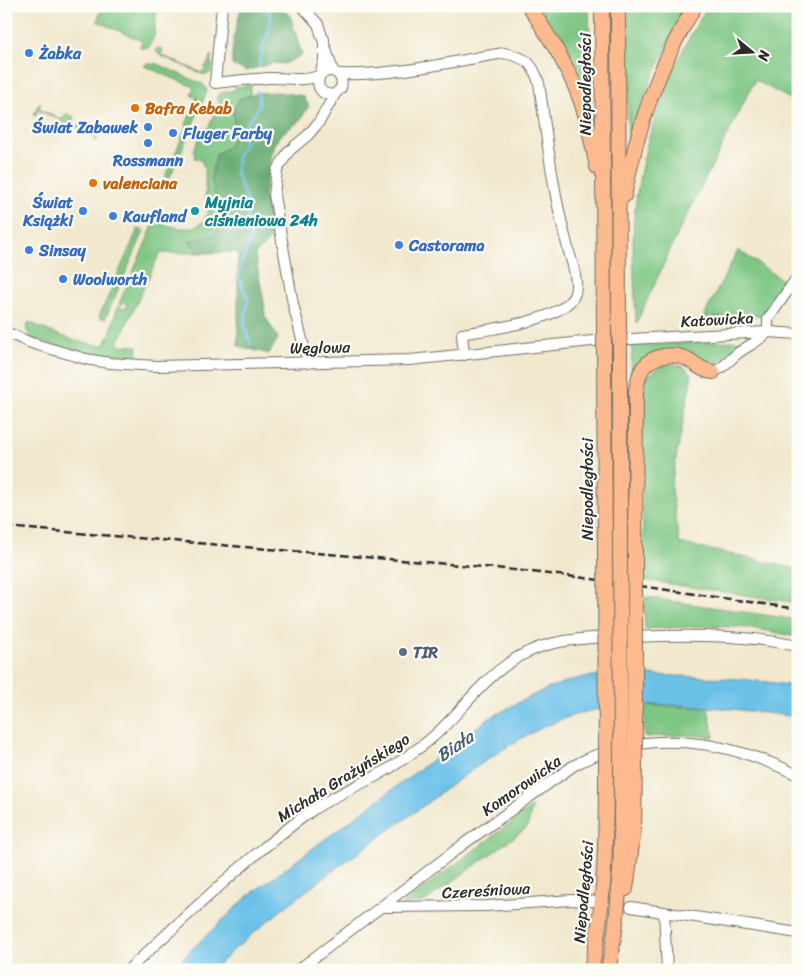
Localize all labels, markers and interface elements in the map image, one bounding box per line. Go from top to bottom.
north arrow [726,28,776,78]
street label: Niepodległości [571,32,600,135]
place label: Żabka [38,39,82,68]
text: N [750,46,778,65]
marker: Żabka [23,47,35,59]
place label: Bafra Kebab [145,94,232,123]
marker: Bafra Kebab [129,102,141,114]
place label: Świat Zabawek [31,113,138,142]
place label: Fluger Farby [182,119,273,148]
marker: Świat Zabawek [142,121,154,133]
marker: Fluger Farby [167,127,179,139]
marker: Rossmann [142,137,154,149]
place label: Rossmann [112,146,183,175]
place label: valenciana [103,169,178,198]
marker: valenciana [87,177,99,189]
place label: Świat Książki [22,188,75,235]
place label: Myjnia ciśnieniowa 24h [204,188,318,235]
place label: Kaufland [122,202,188,231]
marker: Świat Książki [77,205,89,217]
marker: Myjnia ciśnieniowa 24h [189,205,201,217]
marker: Kaufland [107,210,119,222]
place label: Castorama [408,231,484,260]
place label: Sinsay [38,236,86,265]
marker: Castorama [393,239,405,251]
marker: Sinsay [23,244,35,256]
place label: Woolworth [73,265,148,294]
marker: Woolworth [57,273,69,285]
street label: Katowicka [680,303,754,336]
street label: Węglowa [290,332,351,363]
street label: Niepodległości [573,437,602,540]
place label: TIR [413,638,438,667]
marker: TIR [397,646,409,658]
water label: Biała [429,720,482,771]
street label: Michała Grażyńskiego [271,725,416,830]
street label: Komorowicka [475,746,568,824]
street label: Niepodległości [565,839,602,944]
street label: Czereśniowa [441,874,532,907]

